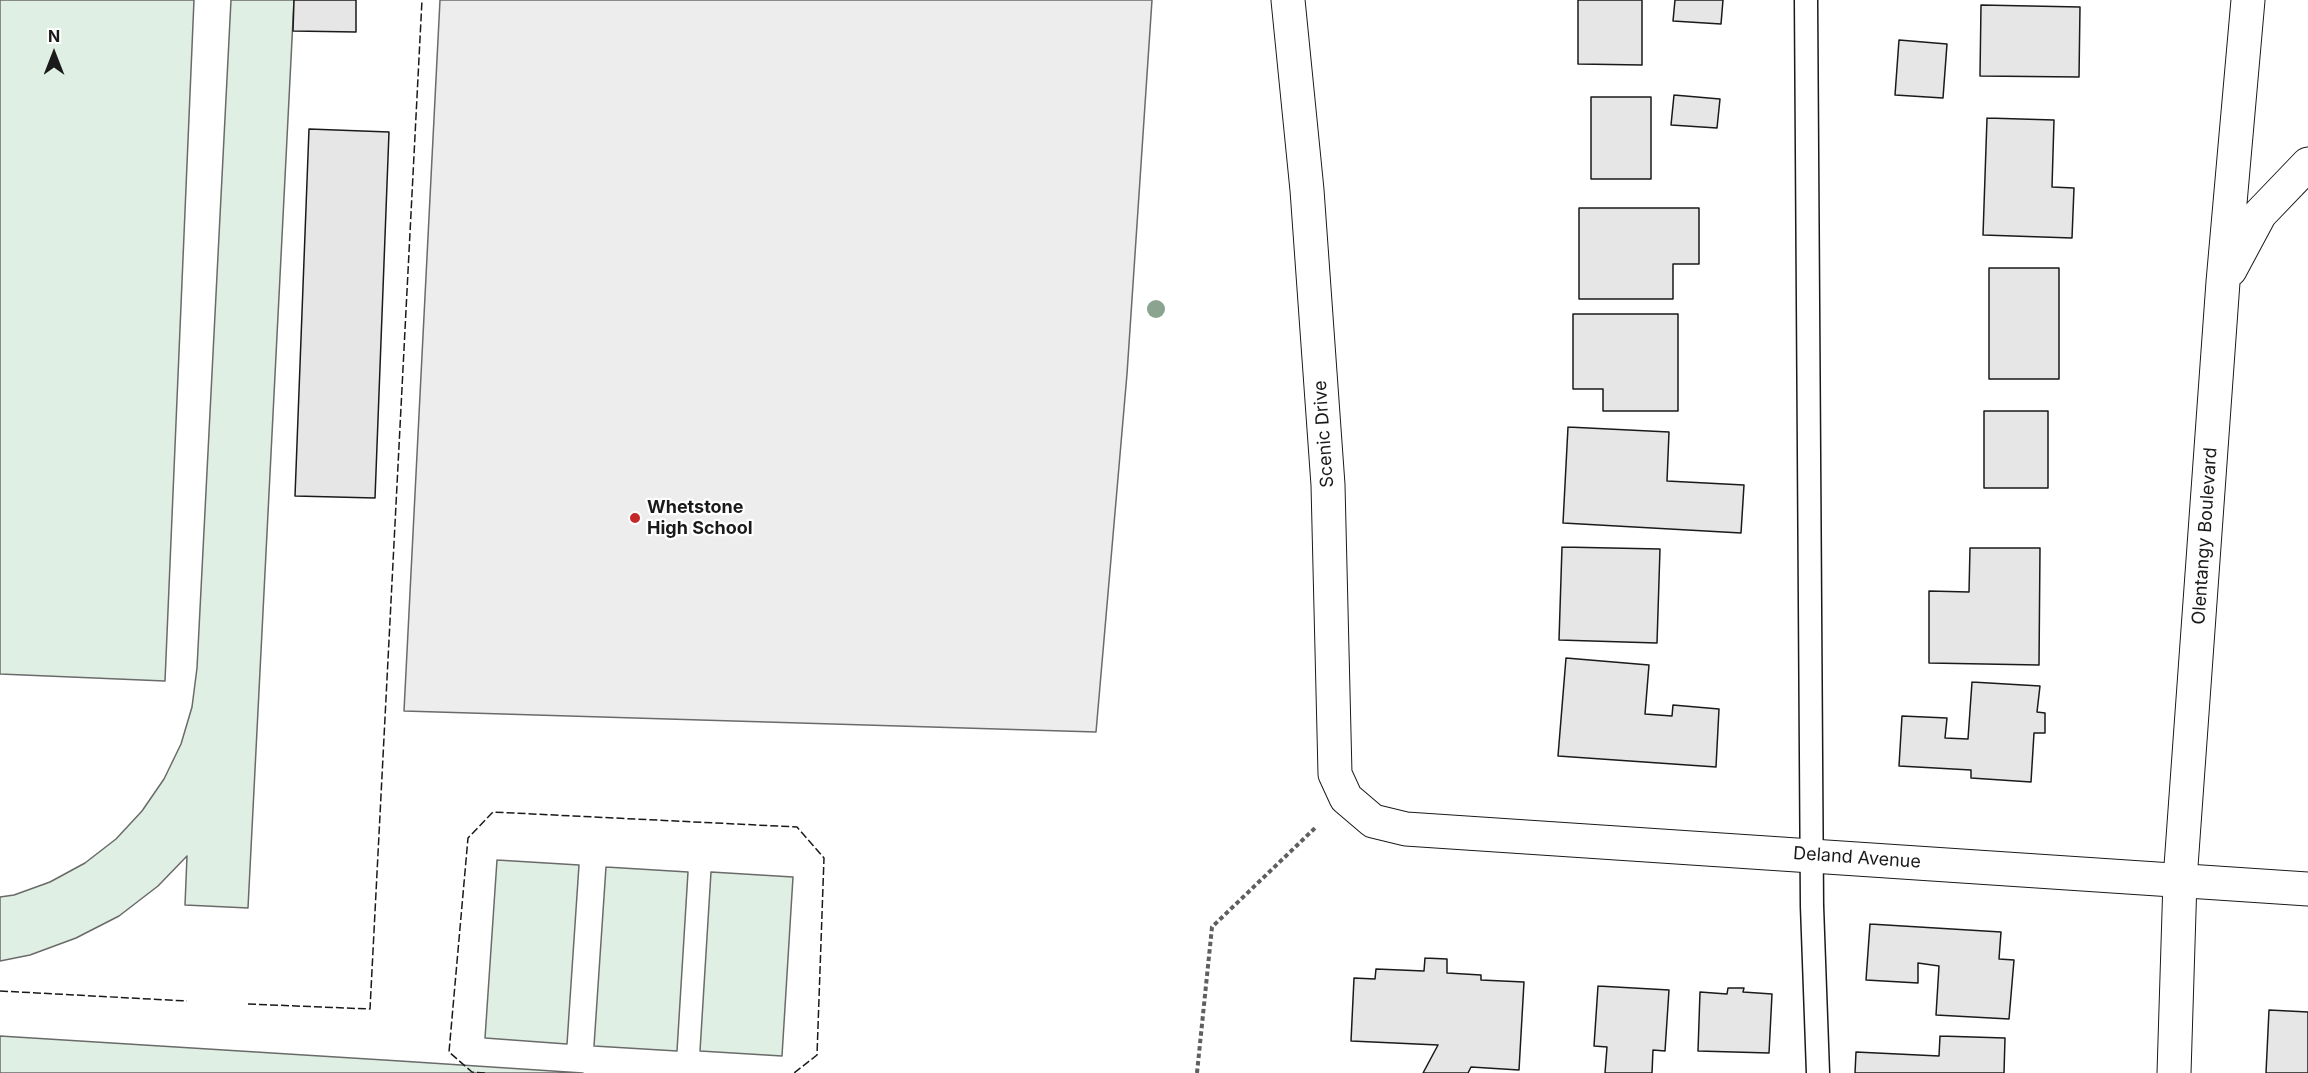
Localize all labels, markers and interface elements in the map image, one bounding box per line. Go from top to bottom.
north arrow [24,24,84,84]
text: N [48,26,60,46]
street label: Scenic Drive [1309,380,1339,488]
street label: Olentangy Boulevard [2188,447,2222,625]
place label: Whetstone High School [647,497,753,540]
marker: Whetstone High School [628,511,642,525]
street label: Deland Avenue [1792,843,1922,873]

